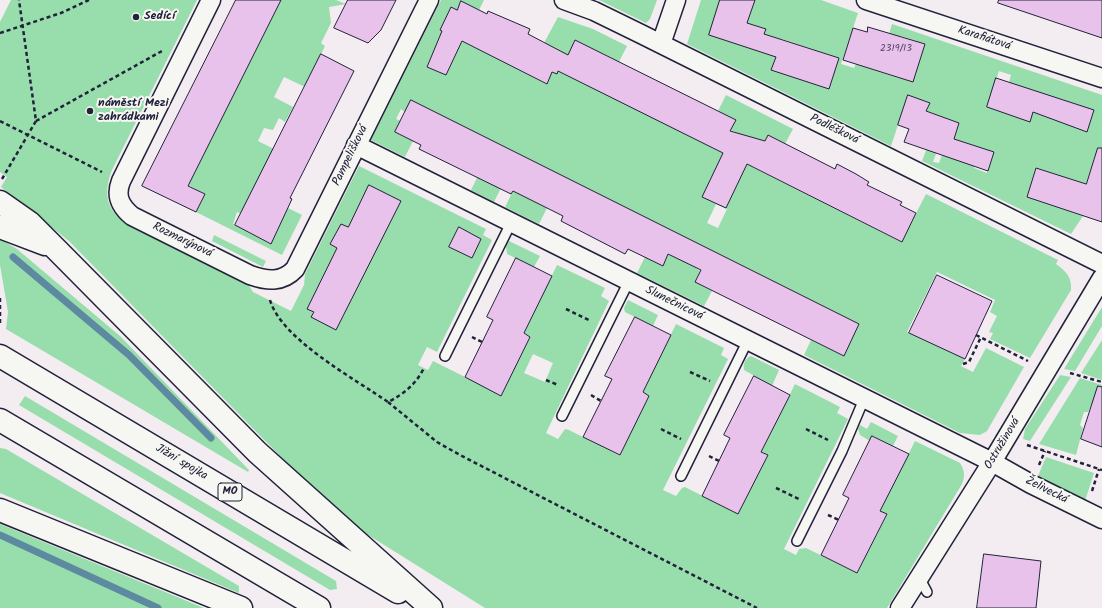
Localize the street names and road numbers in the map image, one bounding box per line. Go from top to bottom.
street label: Karafiátová [956,24,1012,54]
street label: Podléšková [807,112,861,148]
street label: Pampelišková [330,123,372,189]
street label: Rozmarýnová [150,220,214,262]
street label: Slunečnicová [643,284,705,324]
street label: Ostružinová [982,416,1024,472]
street label: Jižní spojka [152,442,210,484]
street label: Želivecká [1022,474,1070,508]
road number: MO [218,483,242,501]

